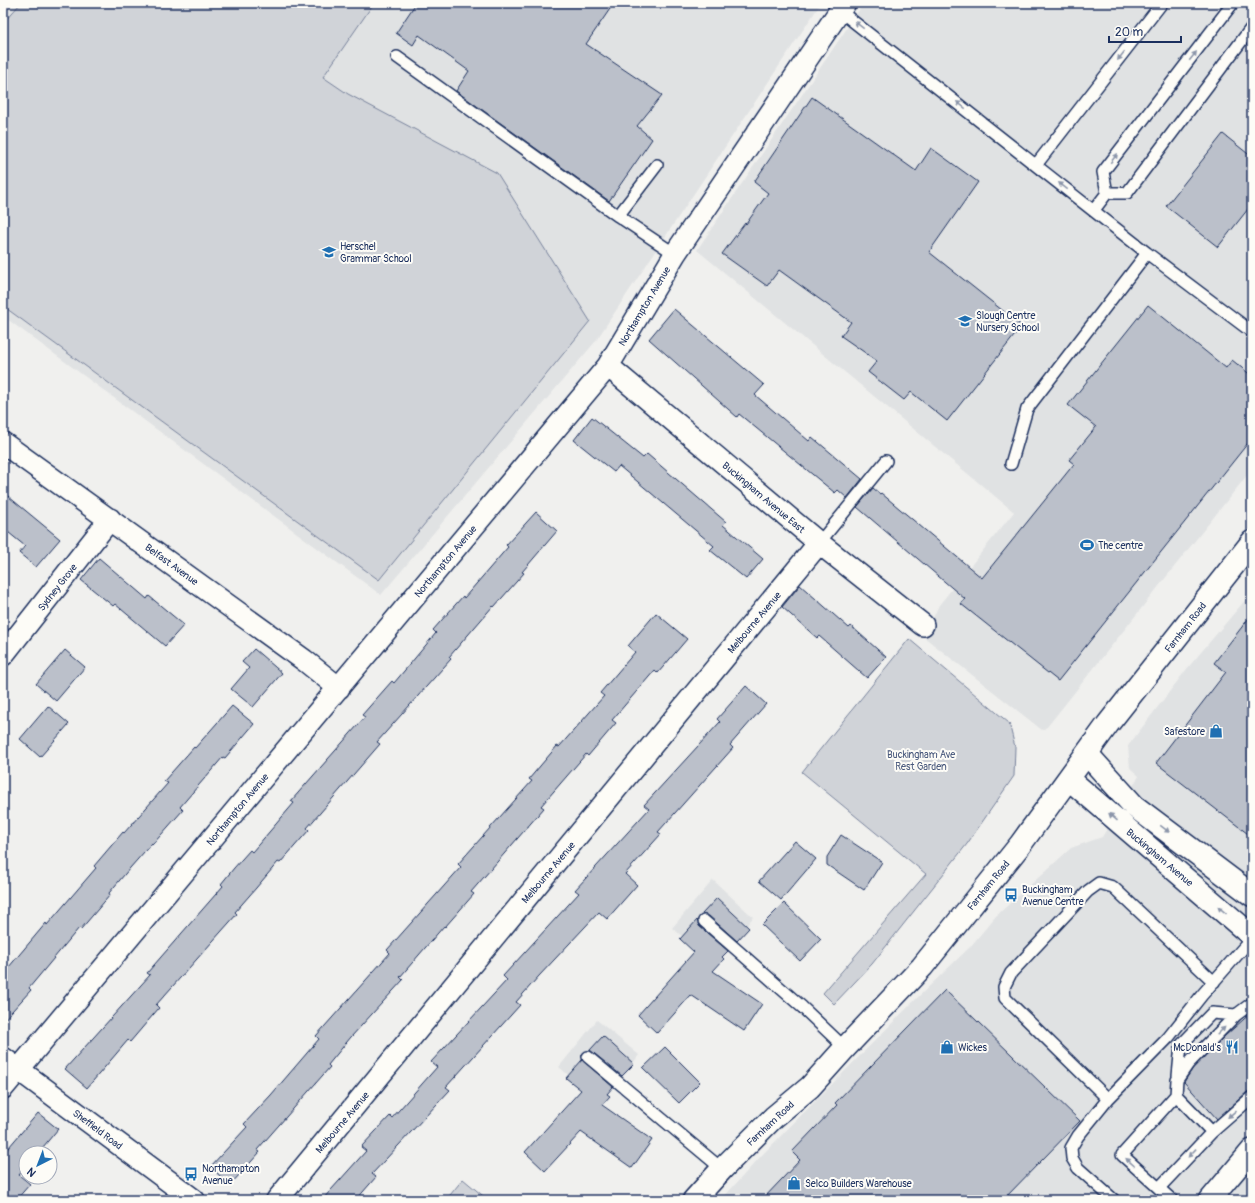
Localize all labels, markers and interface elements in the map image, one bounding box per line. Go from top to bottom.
scale bar [1109,18,1181,44]
one-way arrow [853,21,864,29]
text: 20 m [1115,25,1144,40]
one-way arrow [1189,50,1198,61]
one-way arrow [1117,51,1125,61]
one-way arrow [956,101,967,110]
one-way arrow [1109,153,1118,164]
one-way arrow [1058,182,1069,190]
place label: Herschel Grammar School [340,241,412,265]
school or university icon: Herschel Grammar School [321,244,337,260]
street label: Northampton Avenue [616,265,673,348]
place label: Slough Centre Nursery School [976,310,1040,334]
school or university icon: Slough Centre Nursery School [957,313,973,329]
street label: Buckingham Avenue East [720,460,808,536]
street label: Northampton Avenue [412,523,480,600]
sports icon: The centre [1079,537,1095,553]
place label: The centre [1098,540,1143,552]
street label: Belfast Avenue [143,542,200,588]
street label: Sydney Grove [36,561,80,614]
street label: Melbourne Avenue [725,589,784,656]
street label: Farnham Road [1162,600,1209,655]
shop icon: Safestore [1208,723,1224,739]
place label: Safestore [1164,726,1205,738]
park label: Buckingham Ave Rest Garden [887,749,955,773]
street label: Northampton Avenue [204,771,272,848]
one-way arrow [1107,812,1118,821]
one-way arrow [1160,825,1171,833]
street label: Buckingham Avenue [1124,826,1195,889]
street label: Melbourne Avenue [519,839,578,906]
street label: Farnham Road [965,858,1013,913]
place label: Buckingham Avenue Centre [1022,884,1084,908]
bus stop icon: Buckingham Avenue Centre [1003,887,1019,903]
one-way arrow [1217,906,1228,915]
one-way arrow [1216,1026,1226,1035]
shop icon: Wickes [939,1039,955,1055]
restaurant icon: McDonald's [1224,1039,1240,1055]
place label: Wickes [958,1042,988,1054]
place label: McDonald's [1173,1042,1222,1054]
street label: Melbourne Avenue [313,1089,372,1156]
street label: Farnham Road [745,1099,797,1149]
street label: Sheffield Road [70,1107,125,1152]
one-way arrow [1227,1110,1237,1119]
north arrow [18,1145,58,1185]
one-way arrow [1187,1148,1197,1158]
one-way arrow [1125,1157,1135,1167]
place label: Northampton Avenue [202,1163,260,1187]
text: N [24,1164,39,1179]
bus stop icon: Northampton Avenue [183,1166,199,1182]
shop icon: Selco Builders Warehouse [786,1175,802,1191]
place label: Selco Builders Warehouse [805,1178,912,1190]

